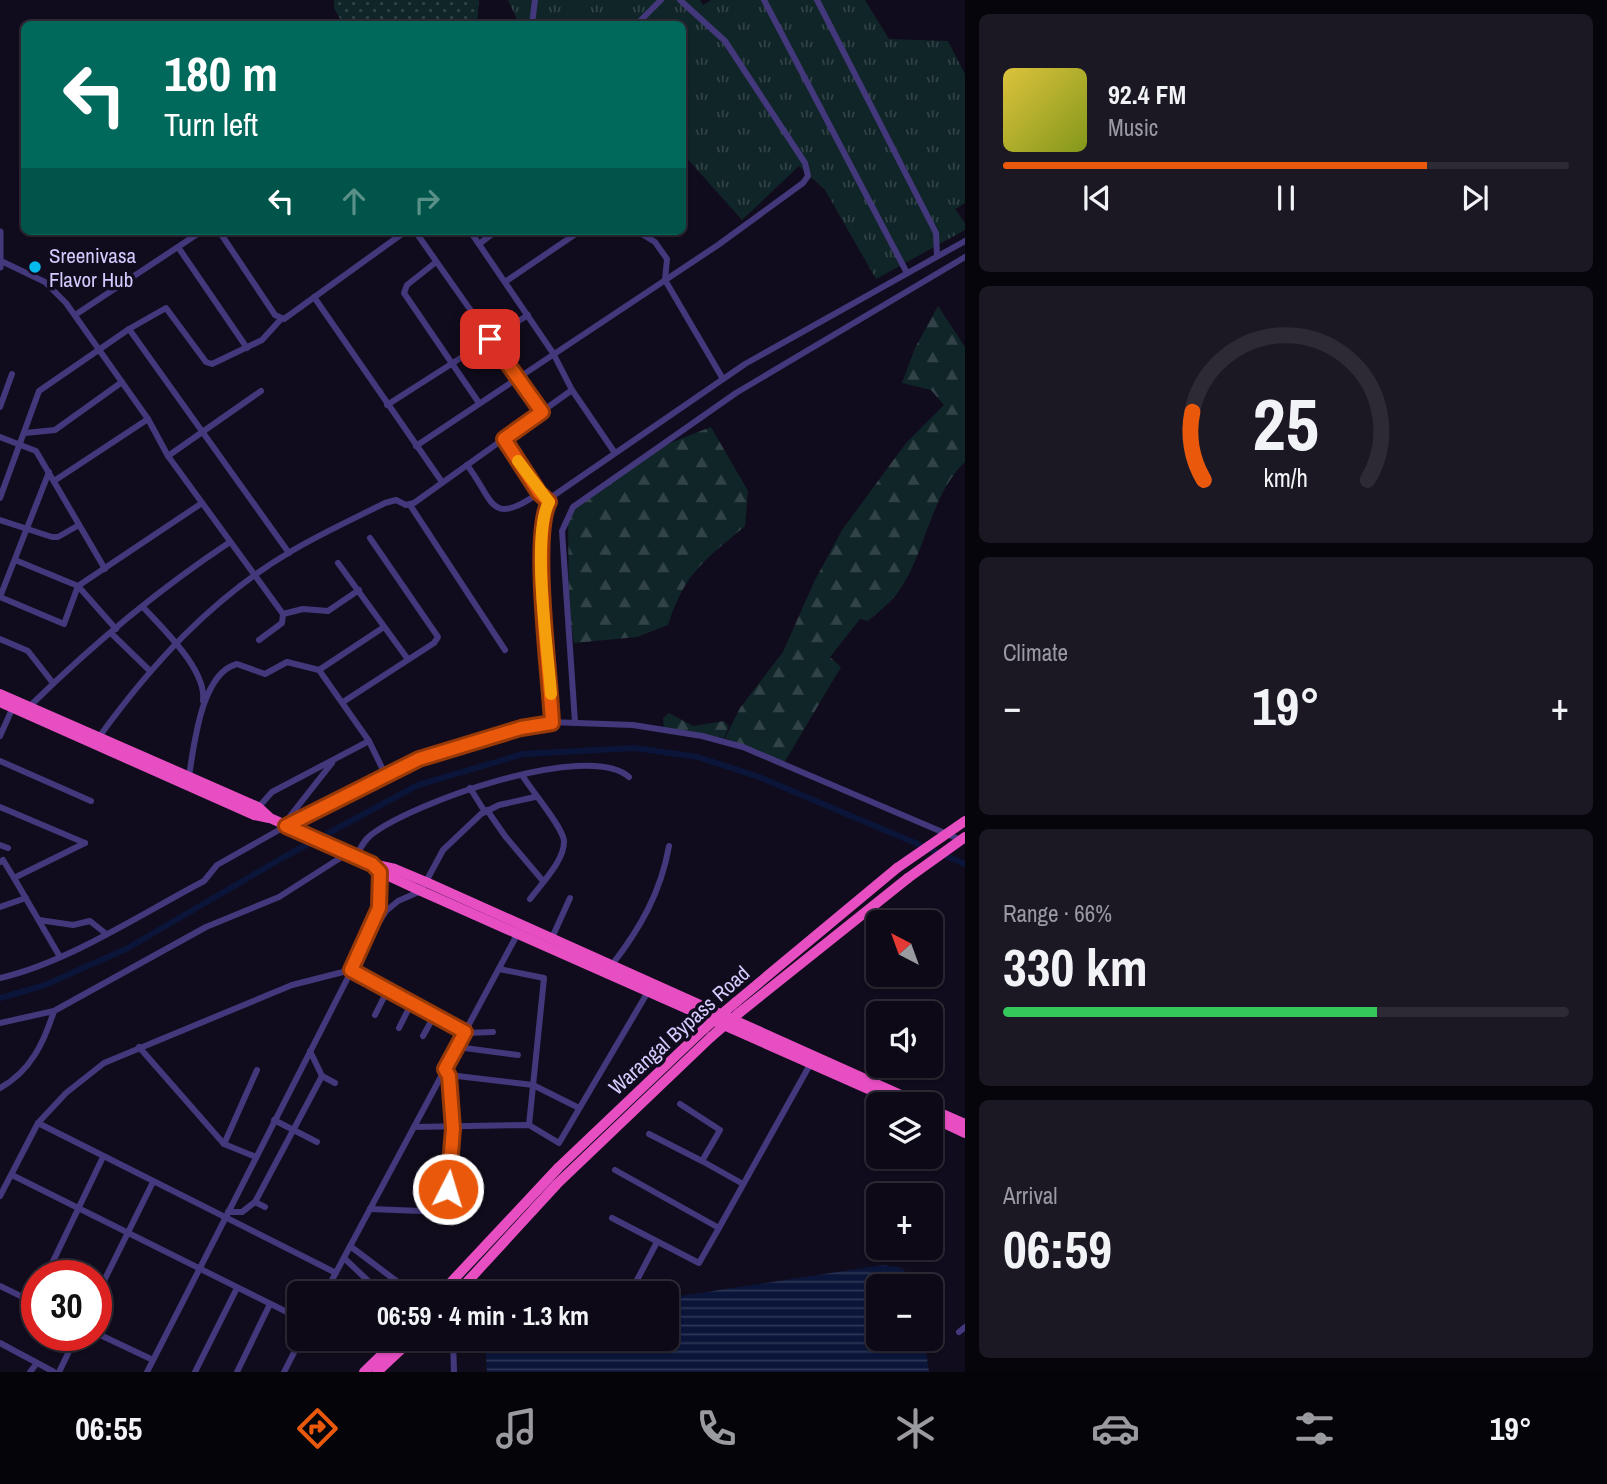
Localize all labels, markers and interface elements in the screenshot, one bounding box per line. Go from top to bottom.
text: 180 m [164,40,278,106]
icon: left [49,49,140,140]
text: 92.4 FM [1108,77,1186,112]
text: Turn left [164,103,258,146]
text: Music [1108,112,1158,143]
icon: previous [1078,179,1116,217]
icon: pause [1267,179,1305,217]
icon: next [1456,179,1494,217]
icon: left [262,182,300,220]
icon: ahead [335,182,373,220]
icon: right [408,182,446,220]
place label: Sreenivasa Flavor Hub [49,241,137,294]
marker: Sreenivasa Flavor Hub [27,259,43,275]
pin [460,309,520,369]
icon: arrive [471,320,509,358]
text: 25 [1253,376,1319,474]
text: km/h [1264,461,1308,495]
text: Climate [1003,637,1068,668]
text: 19° [1252,671,1320,741]
text: − [1003,681,1021,732]
text: + [1551,681,1569,732]
text: Range · 66% [1003,898,1112,929]
north arrow [866,910,943,987]
map controls [866,910,943,1351]
text: 330 km [1003,932,1148,1002]
street label: Warangal Bypass Road [602,959,756,1101]
button: sound [866,1001,943,1078]
button: layers [866,1092,943,1169]
position arrow [411,1152,485,1226]
text: Arrival [1003,1180,1058,1211]
button: + [866,1183,943,1260]
text: 06:59 [1003,1214,1112,1284]
speed limit sign: 30 [21,1260,112,1351]
button: − [866,1274,943,1351]
text: 06:59 · 4 min · 1.3 km [377,1298,589,1333]
icon: directions [293,1404,342,1453]
icon: music [492,1404,541,1453]
icon: phone [692,1404,741,1453]
icon: climate [891,1404,940,1453]
icon: car [1091,1404,1140,1453]
icon: filters [1290,1404,1339,1453]
text: 06:55 [75,1407,142,1450]
text: 19° [1490,1407,1532,1450]

